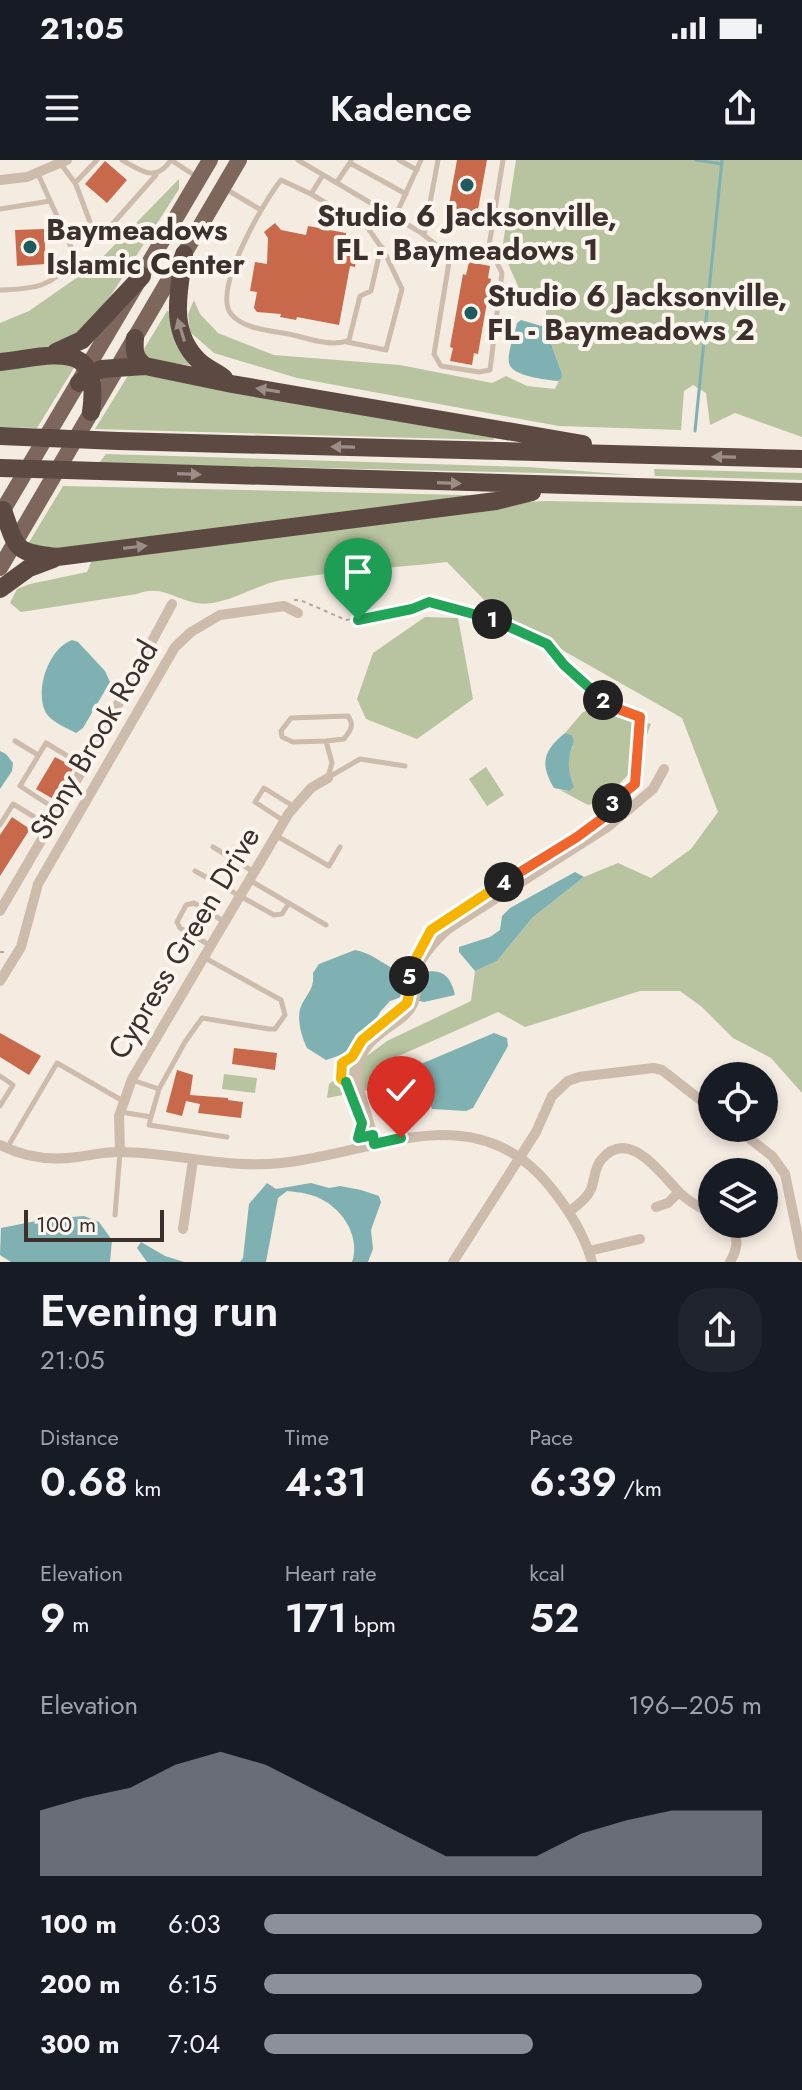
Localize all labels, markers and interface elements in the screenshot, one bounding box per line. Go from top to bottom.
text: 21:05 [40,7,124,50]
text: Kadence [330,82,472,134]
icon: menu [40,86,84,130]
icon: share [718,86,762,130]
marker: Studio 6 Jacksonville, FL - Baymeadows 1 [458,176,476,194]
place label: Studio 6 Jacksonville, FL - Baymeadows 1 [317,194,617,271]
place label: Baymeadows Islamic Center [46,208,245,285]
marker: Baymeadows Islamic Center [21,238,39,256]
place label: Studio 6 Jacksonville, FL - Baymeadows 2 [487,274,787,351]
marker: Studio 6 Jacksonville, FL - Baymeadows 2 [462,304,480,322]
one-way arrow [174,318,187,342]
one-way arrow [256,383,281,396]
one-way arrow [330,441,355,454]
one-way arrow [711,451,736,463]
one-way arrow [177,468,202,481]
one-way arrow [437,476,462,489]
pin [324,538,392,620]
one-way arrow [123,540,148,553]
icon: arrive [336,550,380,594]
pin: 1 [472,599,512,639]
text: 1 [486,603,498,635]
street label: Stony Brook Road [19,632,168,848]
pin: 2 [583,680,623,720]
text: 2 [596,684,610,716]
pin: 3 [592,783,632,823]
text: 3 [605,787,619,819]
street label: Cypress Green Drive [97,818,270,1067]
pin: 4 [484,862,524,902]
text: 4 [496,866,512,898]
pin: 5 [389,956,429,996]
text: 5 [402,960,416,992]
pin [367,1056,435,1138]
map controls [698,1062,778,1238]
button: locate [698,1062,778,1142]
icon: check [379,1068,423,1112]
button: layers [698,1158,778,1238]
scale bar [24,1206,164,1242]
text: 100 m [36,1208,96,1240]
text: Evening run [40,1279,279,1343]
button: share [678,1288,762,1372]
text: 21:05 [40,1341,105,1379]
text: Distance [40,1421,119,1453]
text: Time [285,1421,329,1453]
text: Pace [529,1421,573,1453]
text: 0.68 [40,1453,128,1511]
text: 4:31 [285,1453,367,1511]
text: 6:39 [529,1453,617,1511]
text: km [128,1472,161,1504]
text: /km [617,1472,662,1504]
text: Elevation [40,1557,123,1589]
text: Heart rate [285,1557,376,1589]
text: kcal [529,1557,565,1589]
text: 9 [40,1589,66,1647]
text: 171 [285,1589,347,1647]
text: 52 [529,1589,579,1647]
text: m [66,1608,89,1640]
text: bpm [347,1608,396,1640]
text: Elevation [40,1686,138,1724]
text: 196–205 m [628,1686,762,1724]
text: 100 m [40,1905,117,1943]
text: 6:03 [168,1905,221,1943]
text: 200 m [40,1965,121,2003]
text: 6:15 [168,1965,217,2003]
text: 300 m [40,2025,120,2063]
text: 7:04 [168,2025,220,2063]

